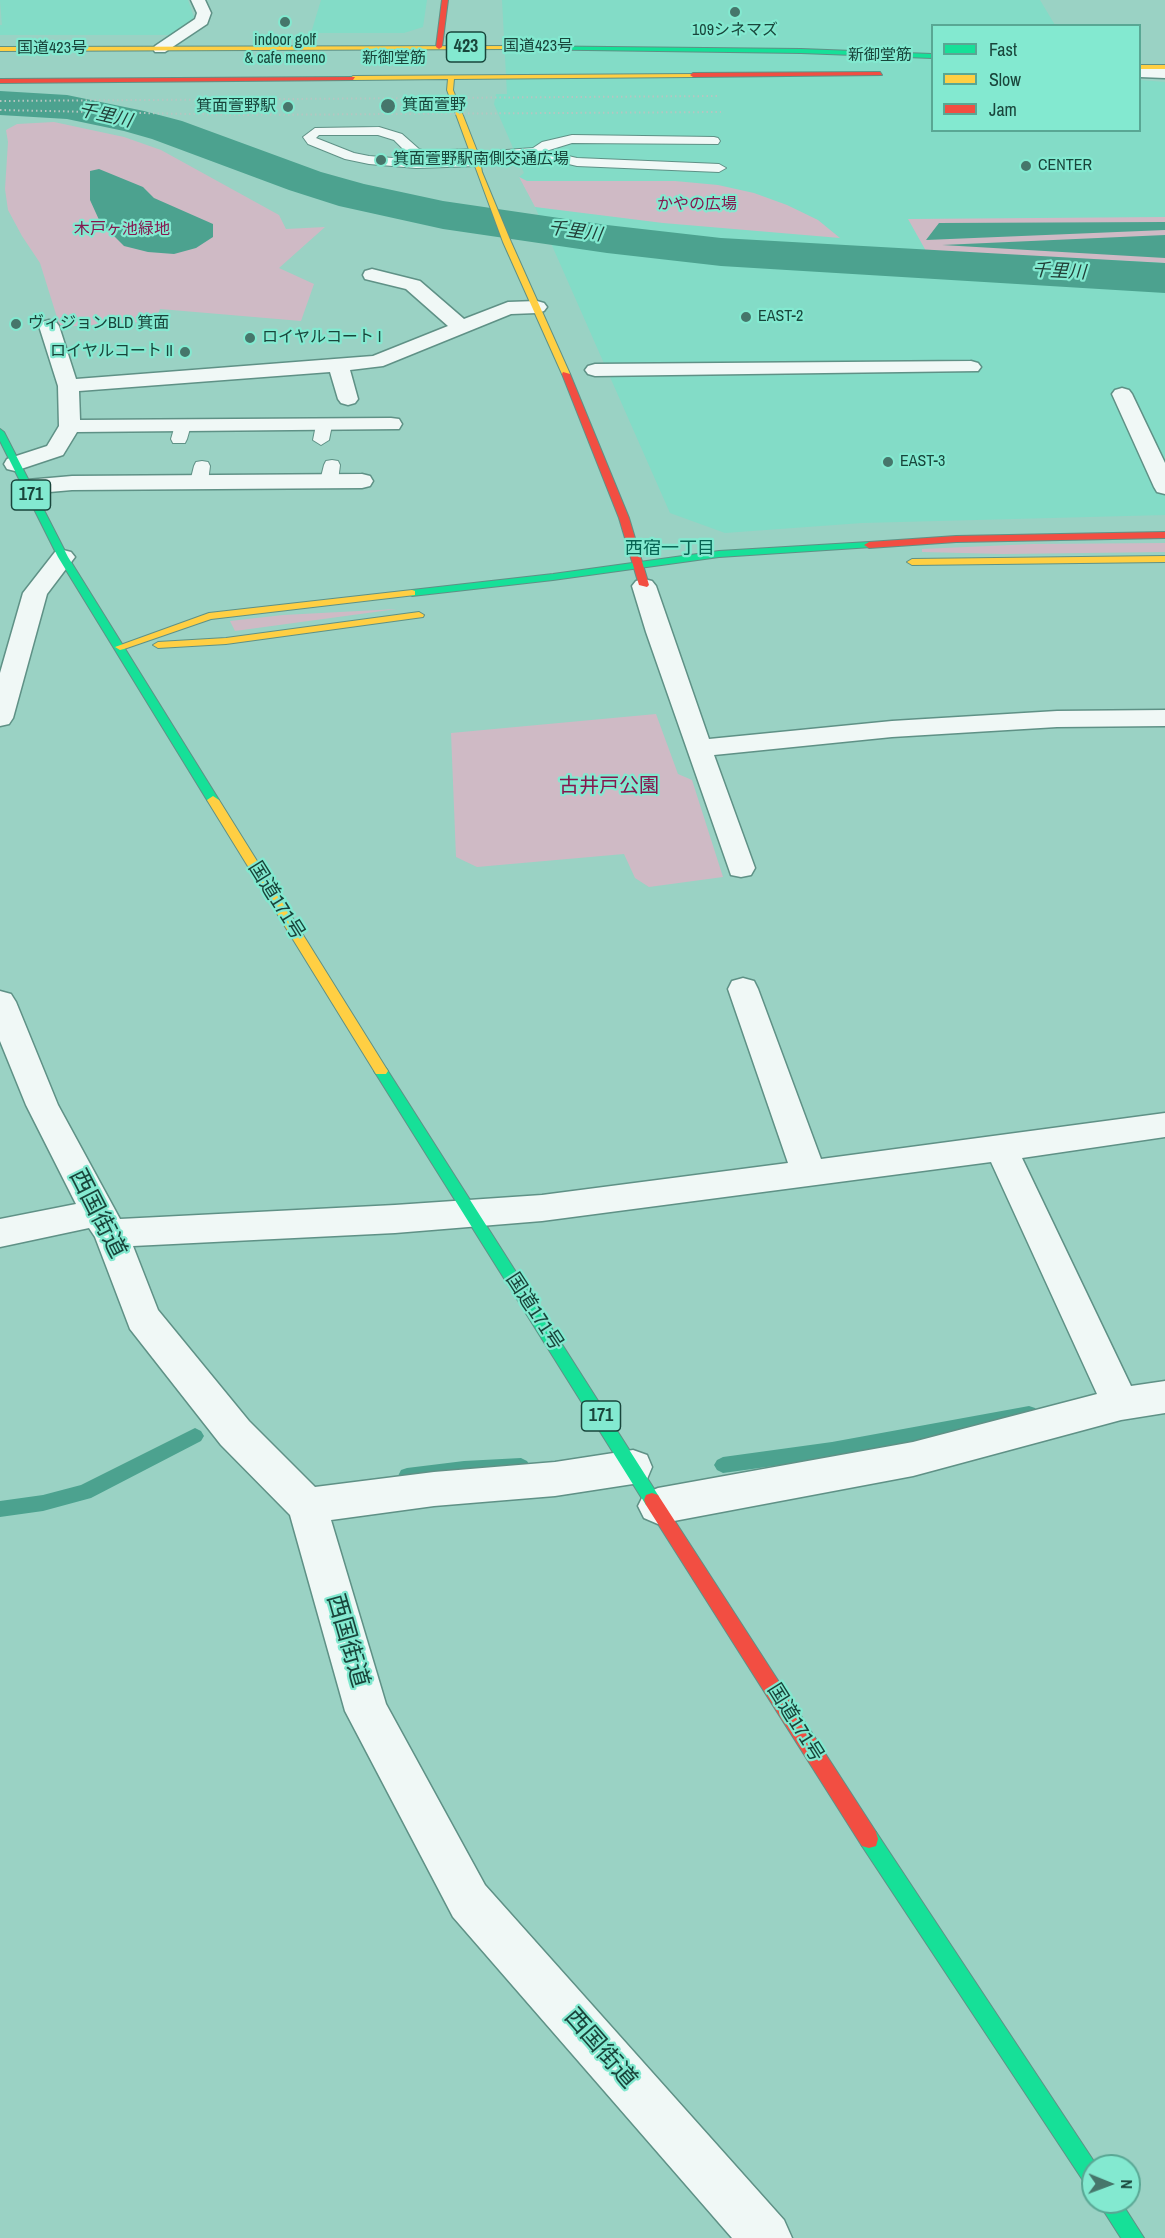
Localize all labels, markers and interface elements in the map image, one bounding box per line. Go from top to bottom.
marker: 109シネマズ [728,5,742,19]
marker: indoor golf & cafe meeno [278,15,292,29]
place label: 109シネマズ [692,21,778,41]
legend [931,24,1141,132]
place label: indoor golf & cafe meeno [245,31,325,69]
road number: 423 [446,32,486,62]
street label: 国道423号 [503,37,573,57]
text: Fast [989,37,1017,62]
street label: 国道423号 [17,39,87,59]
street label: 新御堂筋 [848,46,912,66]
street label: 新御堂筋 [362,49,426,69]
text: Slow [989,67,1021,92]
place label: 箕面萱野 [402,96,466,116]
place label: 箕面萱野駅 [196,97,276,117]
marker: 箕面萱野 [379,97,397,115]
text: Jam [989,97,1017,122]
water label: 千里川 [76,99,134,133]
marker: 箕面萱野駅 [281,100,295,114]
place label: 箕面萱野駅南側交通広場 [393,150,569,170]
marker: 箕面萱野駅南側交通広場 [374,153,388,167]
place label: CENTER [1038,156,1092,176]
marker: CENTER [1019,159,1033,173]
park label: かやの広場 [657,195,737,215]
water label: 千里川 [547,218,603,246]
park label: 木戸ヶ池緑地 [74,220,170,240]
water label: 千里川 [1031,260,1087,284]
place label: EAST-2 [758,307,803,327]
marker: EAST-2 [739,310,753,324]
place label: ヴィジョンBLD 箕面 [28,314,169,334]
marker: ヴィジョンBLD 箕面 [9,317,23,331]
place label: ロイヤルコート I [262,328,381,348]
marker: ロイヤルコート I [243,331,257,345]
place label: ロイヤルコート II [50,342,173,362]
marker: ロイヤルコート II [178,345,192,359]
place label: EAST-3 [900,452,945,472]
marker: EAST-3 [881,455,895,469]
road number: 171 [12,480,51,510]
district label: 西宿一丁目 [625,538,715,560]
park label: 古井戸公園 [559,775,659,799]
street label: 国道171号 [243,858,309,944]
street label: 西国街道 [62,1165,132,1263]
street label: 国道171号 [500,1269,568,1355]
road number: 171 [582,1401,620,1431]
street label: 西国街道 [320,1591,374,1691]
street label: 国道171号 [762,1680,828,1766]
street label: 西国街道 [558,2003,642,2095]
north arrow [1081,2154,1141,2214]
text: N [1116,2179,1138,2189]

